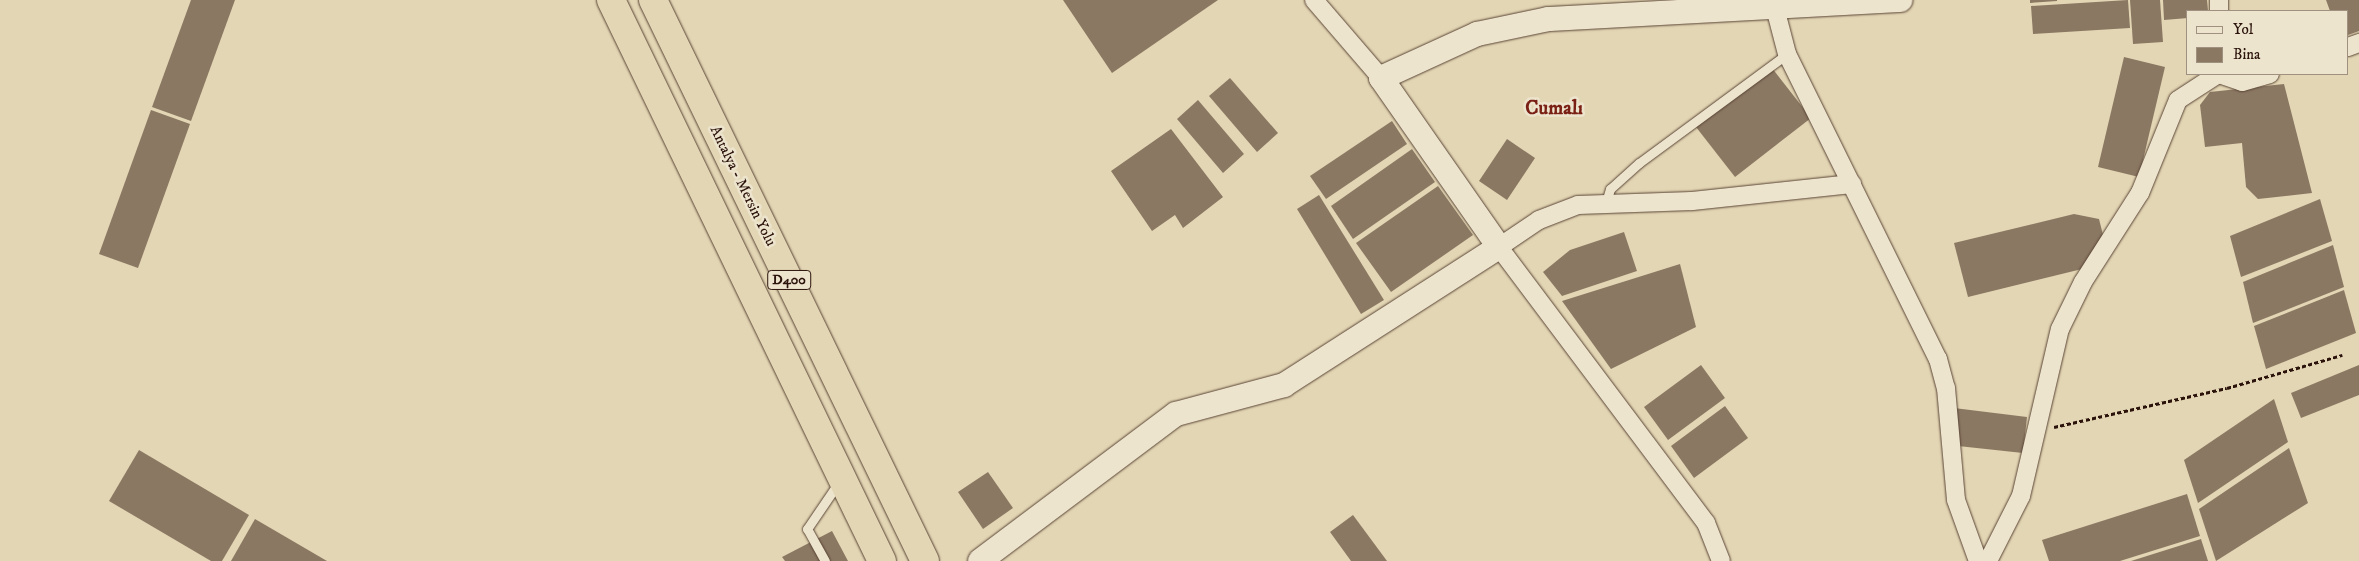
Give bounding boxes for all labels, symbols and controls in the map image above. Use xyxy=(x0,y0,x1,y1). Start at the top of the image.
legend xyxy=(2186,10,2349,75)
text: Yol xyxy=(2233,20,2253,39)
text: Bina xyxy=(2233,45,2261,64)
district label: Cumalı xyxy=(1525,96,1583,120)
street label: Antalya - Mersin Yolu xyxy=(706,123,780,249)
road number: D400 xyxy=(766,268,812,292)

